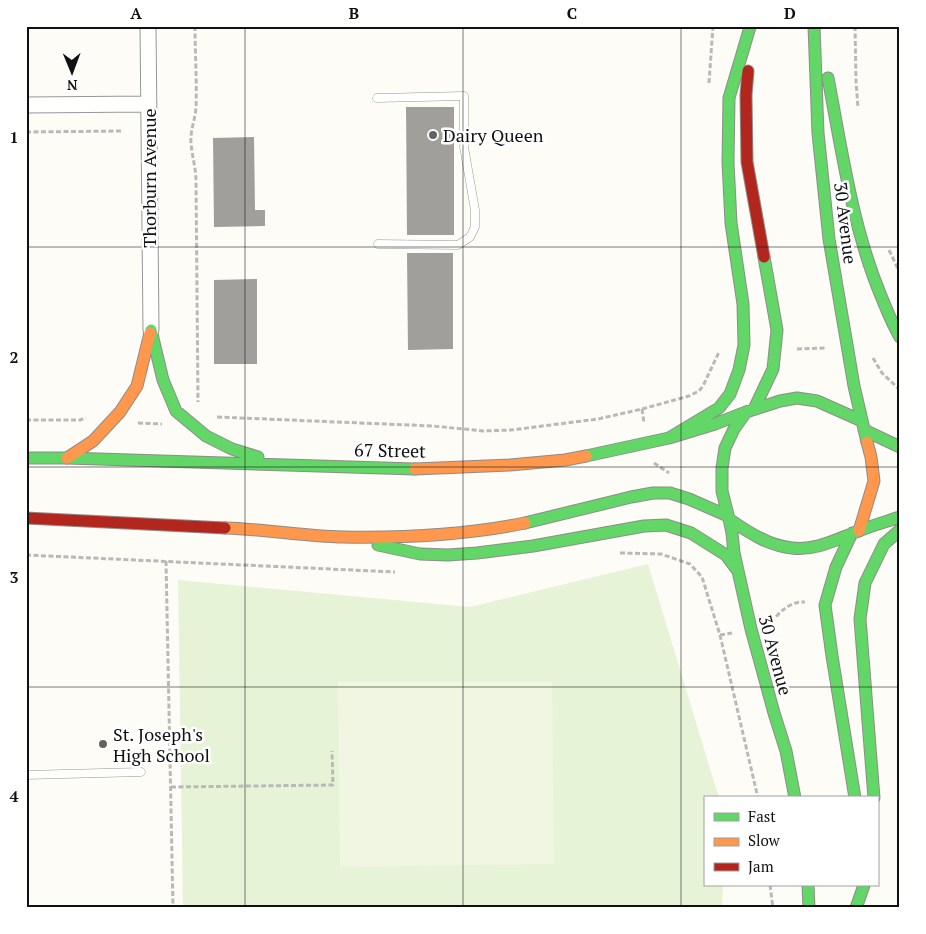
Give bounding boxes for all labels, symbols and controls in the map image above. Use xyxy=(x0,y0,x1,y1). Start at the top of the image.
text: A xyxy=(130,2,142,24)
text: B xyxy=(349,2,359,24)
text: C xyxy=(567,2,577,24)
text: D xyxy=(784,2,796,24)
north arrow xyxy=(48,48,98,98)
text: N xyxy=(66,76,78,95)
street label: Thorburn Avenue xyxy=(137,108,161,248)
place label: Dairy Queen xyxy=(443,123,544,147)
text: 1 xyxy=(9,126,19,148)
marker: Dairy Queen xyxy=(427,129,439,141)
street label: 30 Avenue xyxy=(829,181,863,265)
text: 2 xyxy=(9,346,19,368)
street label: 67 Street xyxy=(354,437,426,463)
text: 3 xyxy=(9,566,19,588)
street label: 30 Avenue xyxy=(754,612,798,698)
place label: St. Joseph's High School xyxy=(113,722,210,767)
marker: St. Joseph's High School xyxy=(97,738,109,750)
text: 4 xyxy=(9,785,19,807)
legend xyxy=(704,796,878,886)
text: Fast xyxy=(748,806,776,826)
text: Slow xyxy=(748,830,781,850)
text: Jam xyxy=(748,856,774,876)

